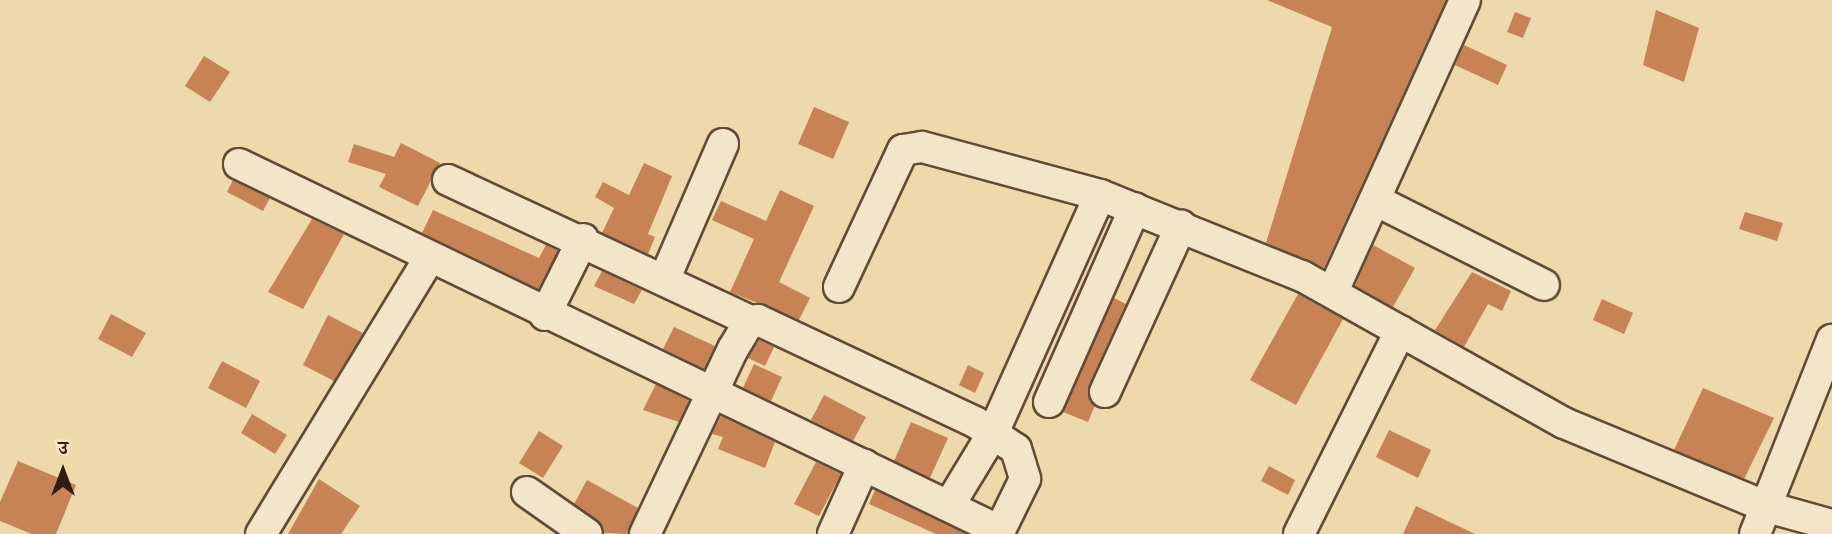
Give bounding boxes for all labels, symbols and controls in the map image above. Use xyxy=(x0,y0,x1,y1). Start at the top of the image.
north arrow xyxy=(28,436,98,506)
text: उ xyxy=(58,440,68,459)

